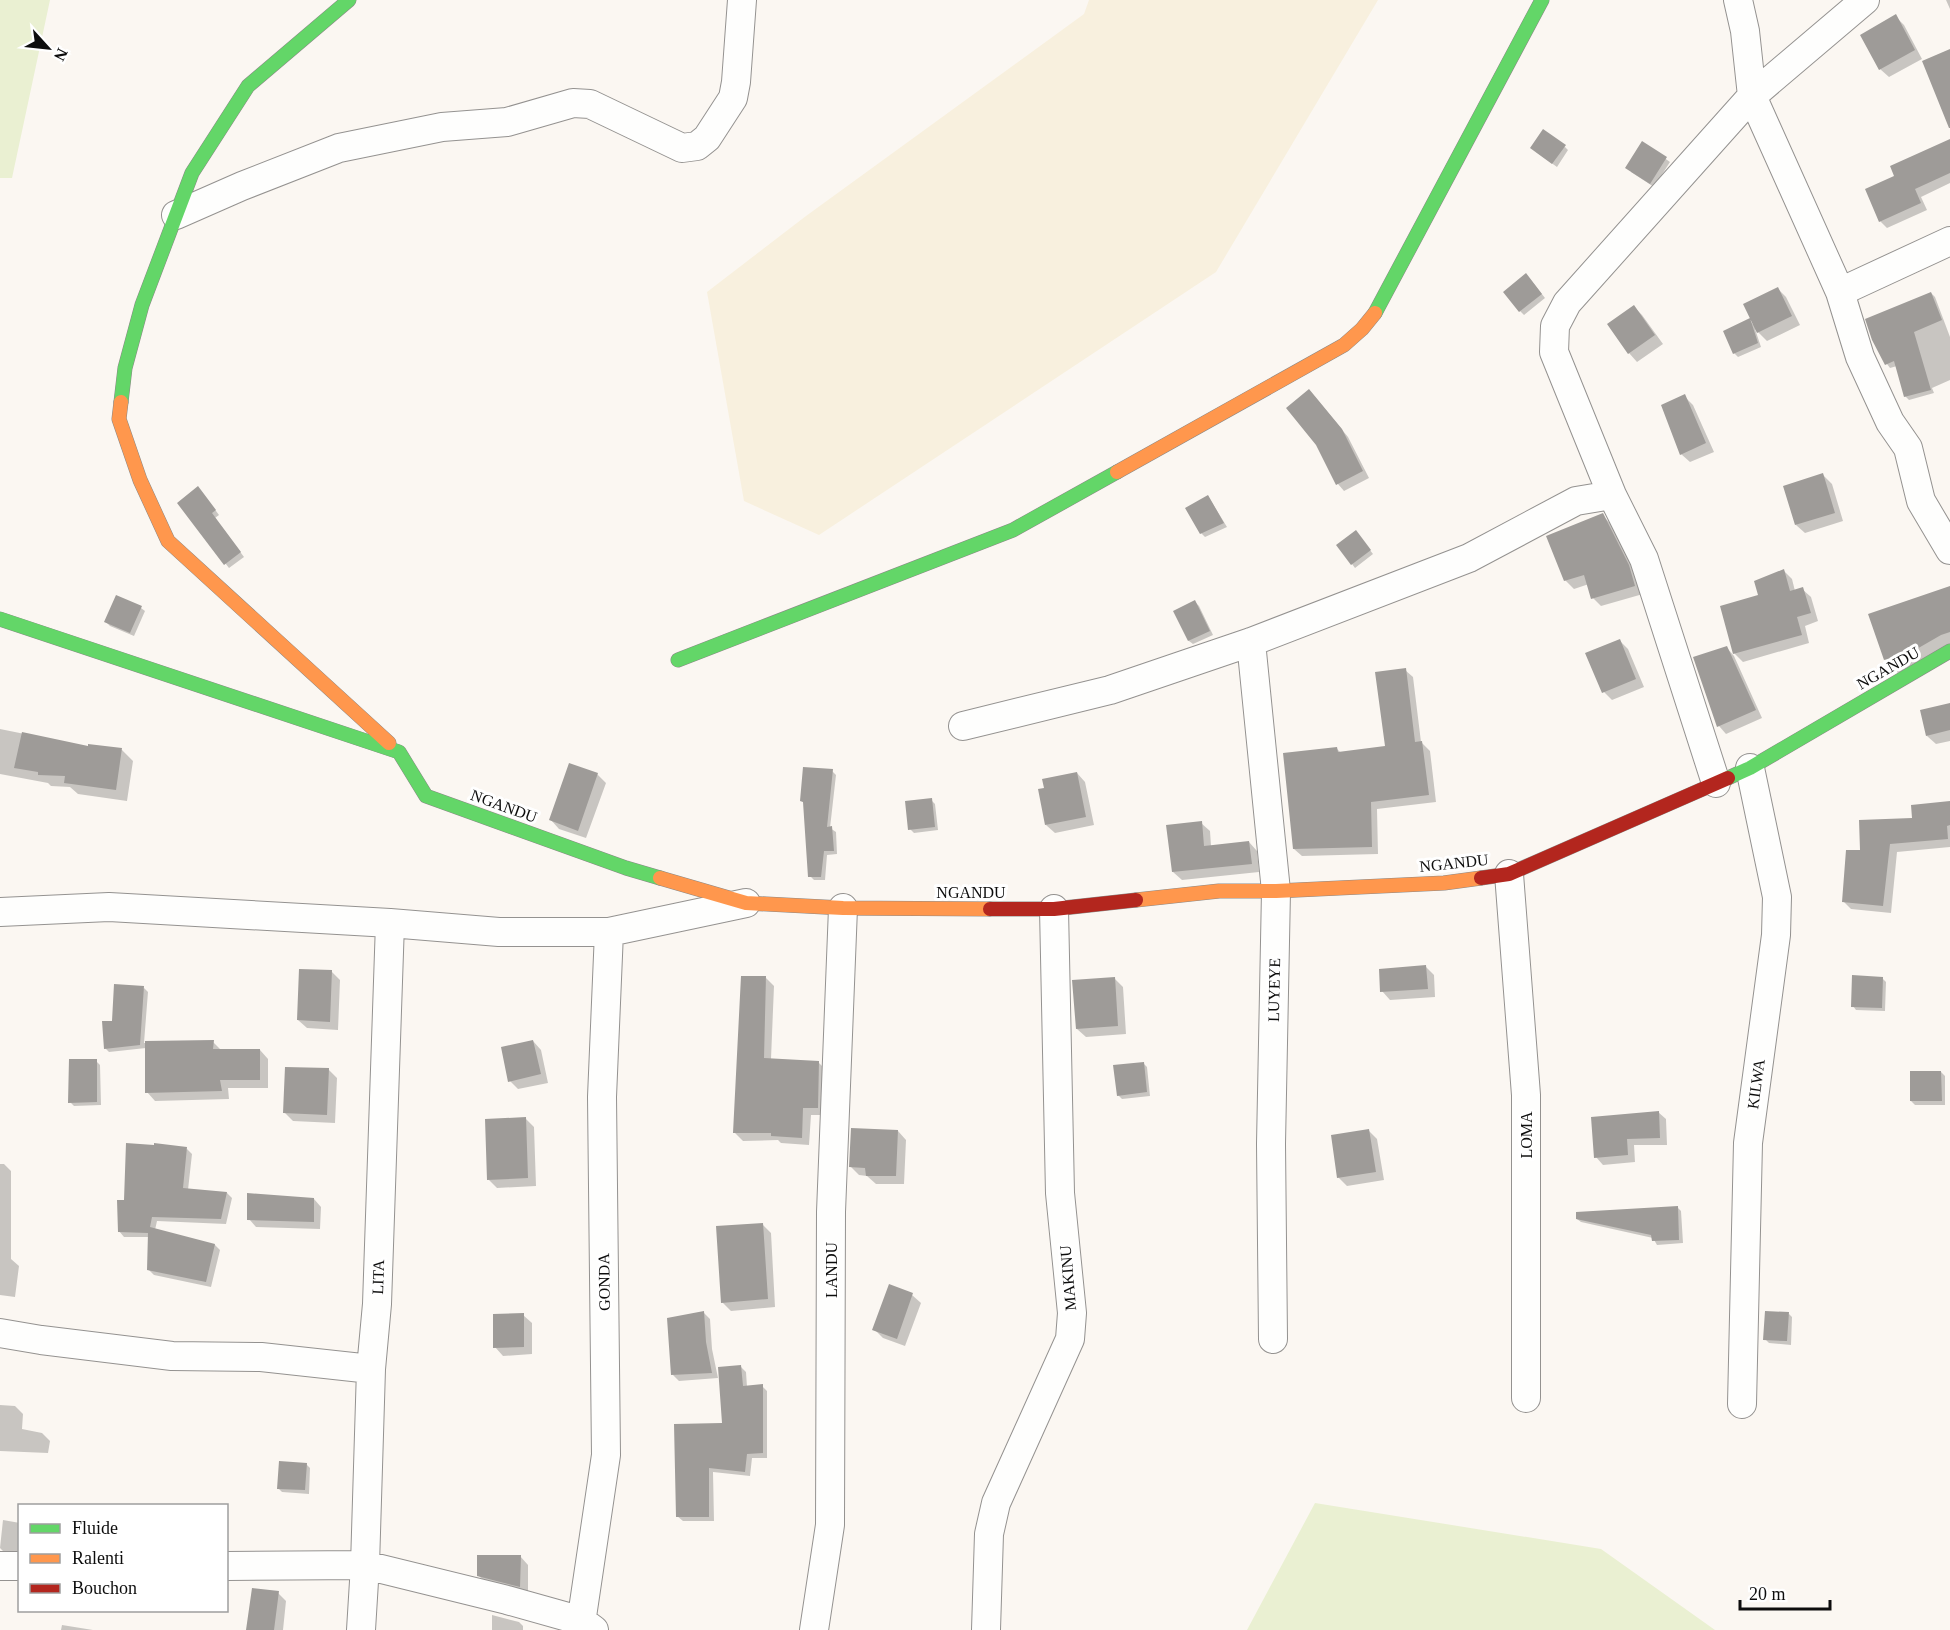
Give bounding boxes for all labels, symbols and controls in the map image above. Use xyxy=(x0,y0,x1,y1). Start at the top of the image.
north arrow xyxy=(18,18,78,78)
text: N xyxy=(51,46,71,64)
street label: NGANDU xyxy=(1854,643,1923,693)
street label: NGANDU xyxy=(469,786,540,826)
street label: NGANDU xyxy=(1419,851,1490,875)
street label: NGANDU xyxy=(936,884,1006,901)
street label: LUYEYE xyxy=(1265,958,1283,1022)
street label: KILWA xyxy=(1744,1057,1768,1110)
street label: LOMA xyxy=(1518,1111,1535,1159)
street label: LANDU xyxy=(823,1242,840,1298)
street label: MAKINU xyxy=(1057,1244,1079,1312)
street label: GONDA xyxy=(595,1253,613,1311)
street label: LITA xyxy=(369,1259,387,1295)
legend xyxy=(18,1504,228,1612)
text: Fluide xyxy=(72,1518,118,1538)
text: Ralenti xyxy=(72,1548,124,1568)
scale bar xyxy=(1740,1573,1830,1611)
text: Bouchon xyxy=(72,1578,137,1598)
text: 20 m xyxy=(1749,1584,1786,1604)

